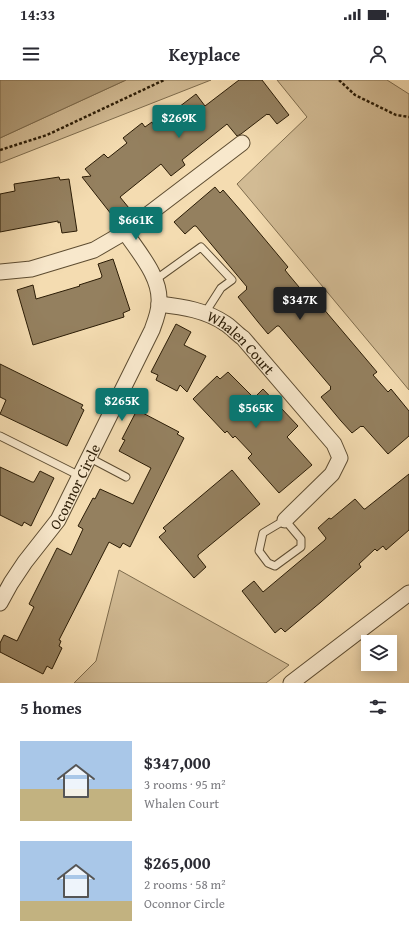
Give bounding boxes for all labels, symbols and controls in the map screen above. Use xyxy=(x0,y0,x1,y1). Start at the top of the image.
text: 14:33 xyxy=(20,4,55,25)
text: Keyplace xyxy=(169,41,240,68)
icon: menu xyxy=(20,43,42,65)
icon: person xyxy=(367,43,389,65)
pin: $269K xyxy=(151,105,207,139)
text: $269K xyxy=(161,108,197,127)
pin: $661K xyxy=(108,207,164,241)
text: $661K xyxy=(118,210,154,229)
pin: $347K xyxy=(272,287,328,321)
text: $347K xyxy=(282,290,318,309)
street label: Whalen Court xyxy=(204,305,281,379)
pin: $265K xyxy=(94,388,150,422)
text: $265K xyxy=(104,391,140,410)
pin: $565K xyxy=(228,395,284,429)
text: $565K xyxy=(238,398,274,417)
street label: Oconnor Circle xyxy=(44,440,105,534)
map controls xyxy=(361,635,397,671)
button: layers xyxy=(361,635,397,671)
text: 5 homes xyxy=(20,695,82,720)
icon: filters xyxy=(367,696,389,718)
text: $347,000 xyxy=(144,750,210,775)
icon: home xyxy=(52,757,100,805)
text: 3 rooms · 95 m² xyxy=(144,775,226,794)
text: Whalen Court xyxy=(144,794,219,813)
text: $265,000 xyxy=(144,850,210,875)
icon: home xyxy=(52,857,100,905)
text: 2 rooms · 58 m² xyxy=(144,875,226,894)
text: Oconnor Circle xyxy=(144,894,225,913)

